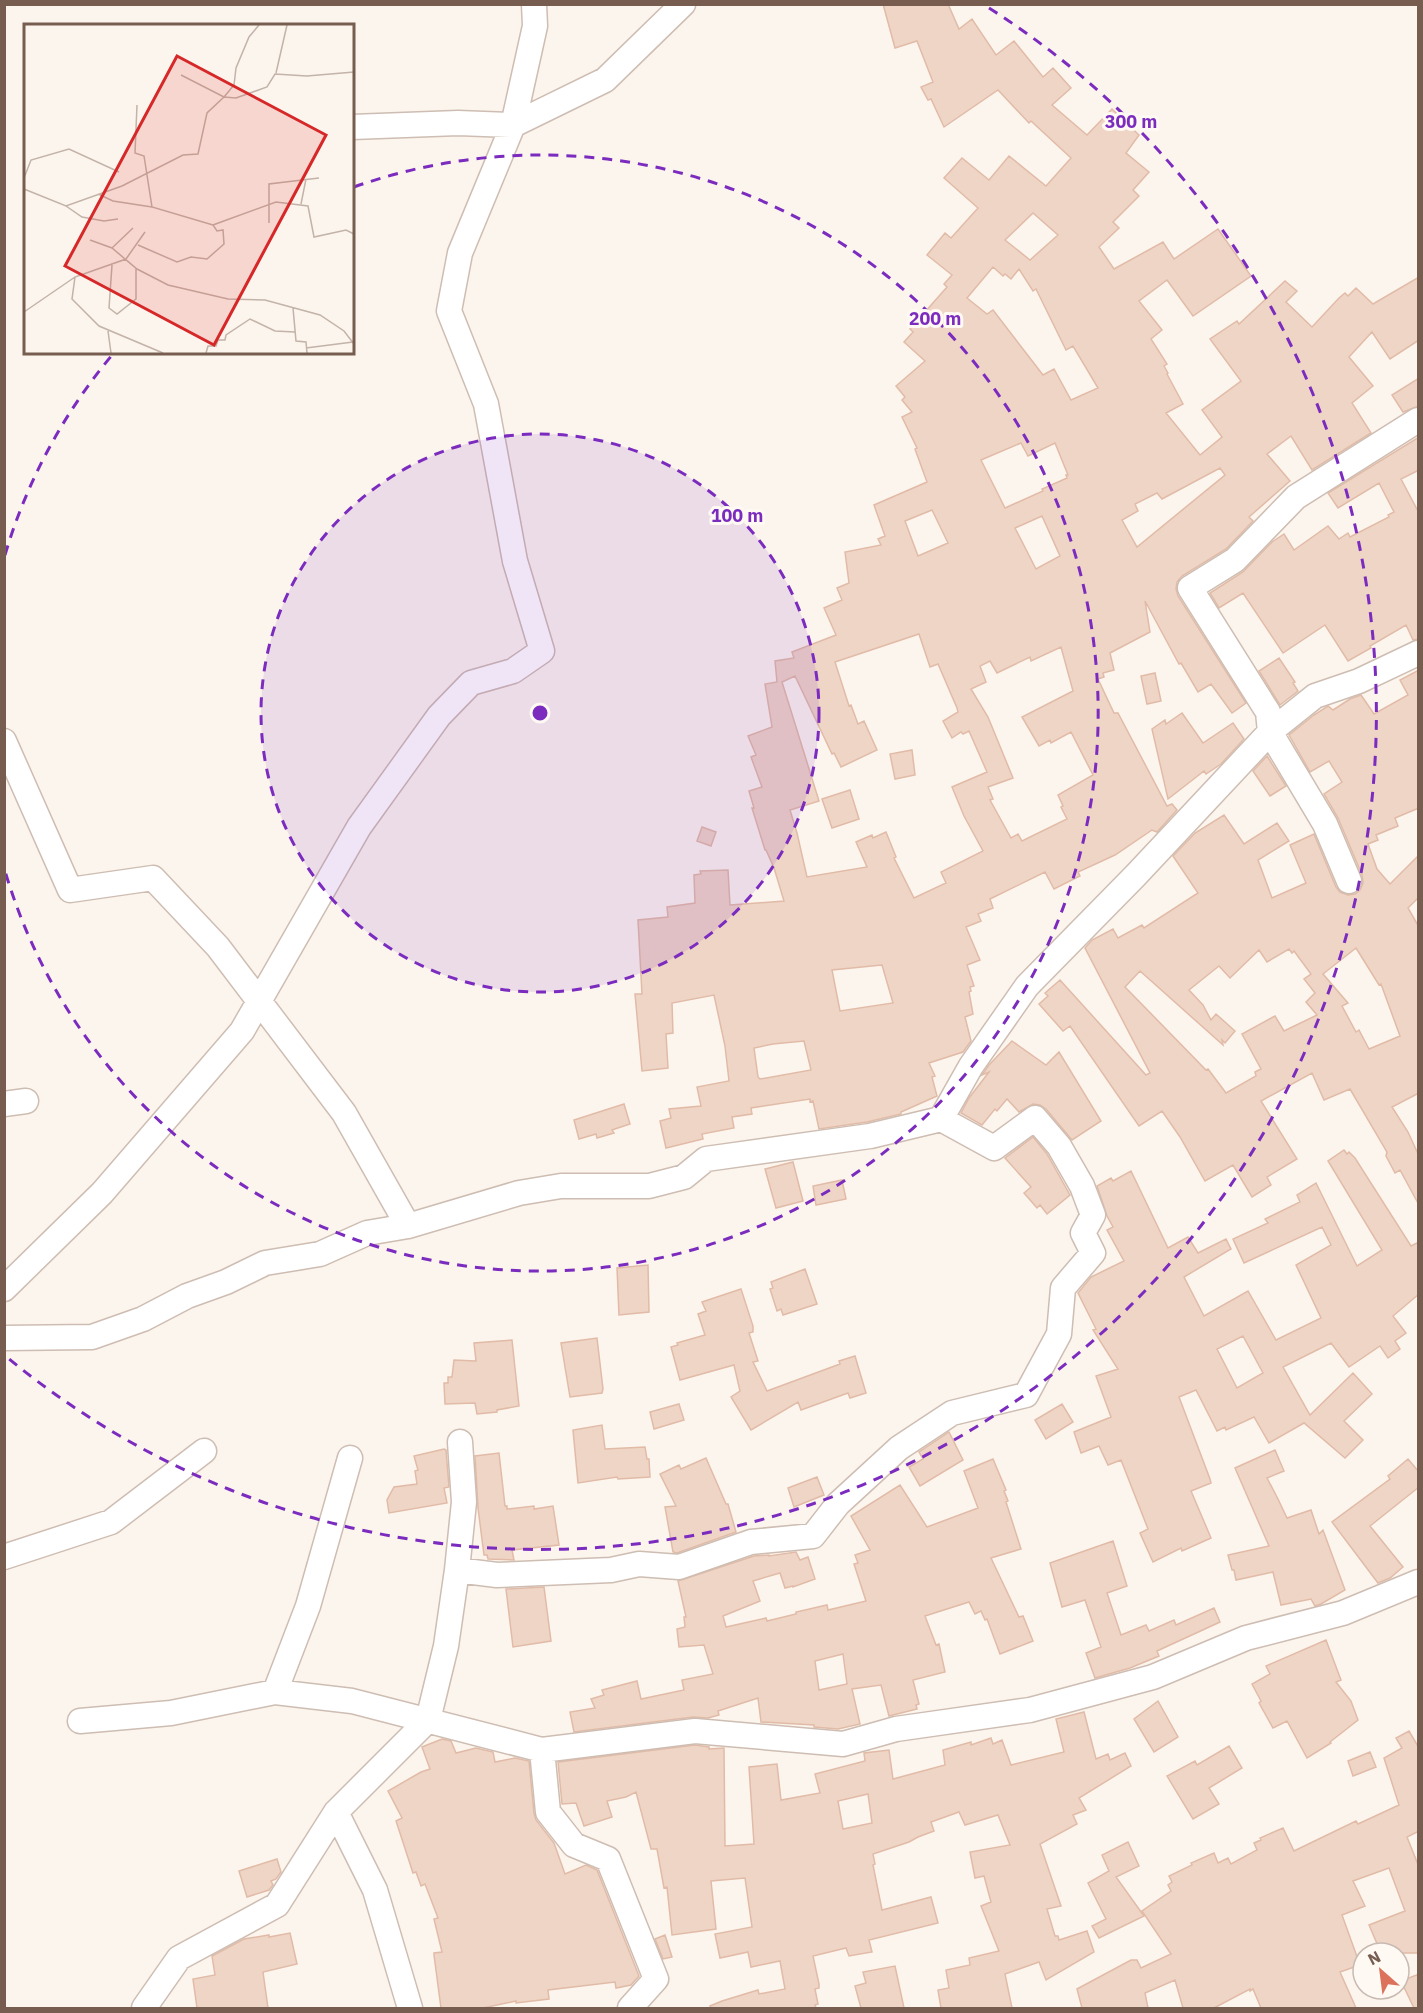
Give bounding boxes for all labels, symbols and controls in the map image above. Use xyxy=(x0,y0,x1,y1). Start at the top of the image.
inset map xyxy=(24,24,354,354)
text: 300 m xyxy=(1105,110,1157,133)
text: 200 m xyxy=(909,307,961,330)
text: 100 m xyxy=(711,504,763,527)
centre of rings xyxy=(530,703,550,723)
north arrow xyxy=(1351,1941,1411,2001)
text: N xyxy=(1364,1946,1384,1969)

